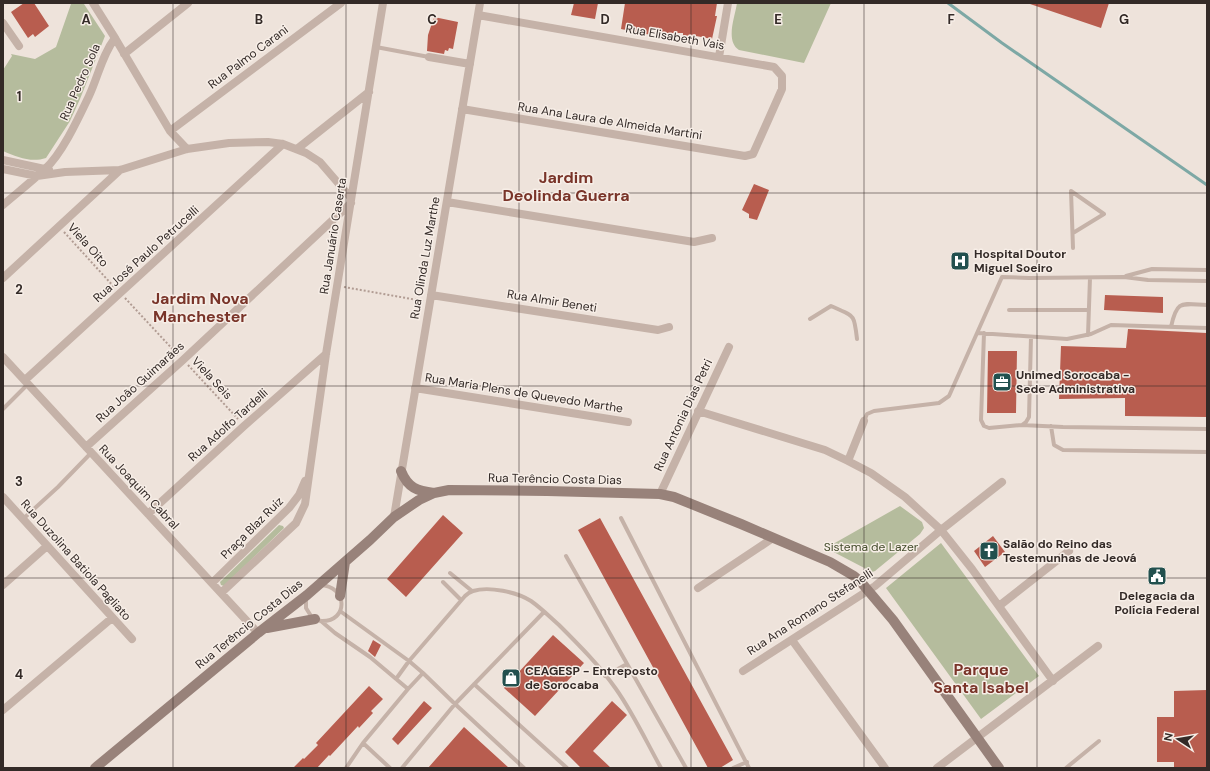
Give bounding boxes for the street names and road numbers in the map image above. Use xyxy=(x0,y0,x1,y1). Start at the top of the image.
street label: Rua Elisabeth Vais xyxy=(624,20,726,54)
street label: Rua Palmo Carani xyxy=(205,22,291,92)
street label: Rua Pedro Sola xyxy=(56,41,104,123)
street label: Rua Ana Laura de Almeida Martini xyxy=(517,99,703,143)
street label: Rua Januário Caserta xyxy=(316,177,350,295)
street label: Rua Olinda Luz Marthe xyxy=(406,195,444,320)
street label: Rua José Paulo Petrucelli xyxy=(90,202,202,306)
street label: Viela Oito xyxy=(64,220,112,270)
street label: Rua Almir Beneti xyxy=(506,286,598,316)
street label: Rua João Guimarães xyxy=(92,338,188,426)
street label: Viela Seis xyxy=(188,353,236,403)
street label: Rua Antonia Dias Petri xyxy=(650,356,716,474)
street label: Rua Maria Plens de Quevedo Marthe xyxy=(424,369,624,417)
street label: Rua Adolfo Tardelli xyxy=(185,385,271,465)
street label: Rua Joaquim Cabral xyxy=(95,441,183,533)
street label: Rua Terêncio Costa Dias xyxy=(488,470,622,488)
street label: Praça Blaz Ruiz xyxy=(217,493,287,563)
street label: Rua Duzolina Batiola Pagliato xyxy=(17,496,135,624)
street label: Rua Ana Romano Stefanelli xyxy=(744,565,876,659)
street label: Rua Terêncio Costa Dias xyxy=(192,576,306,672)

